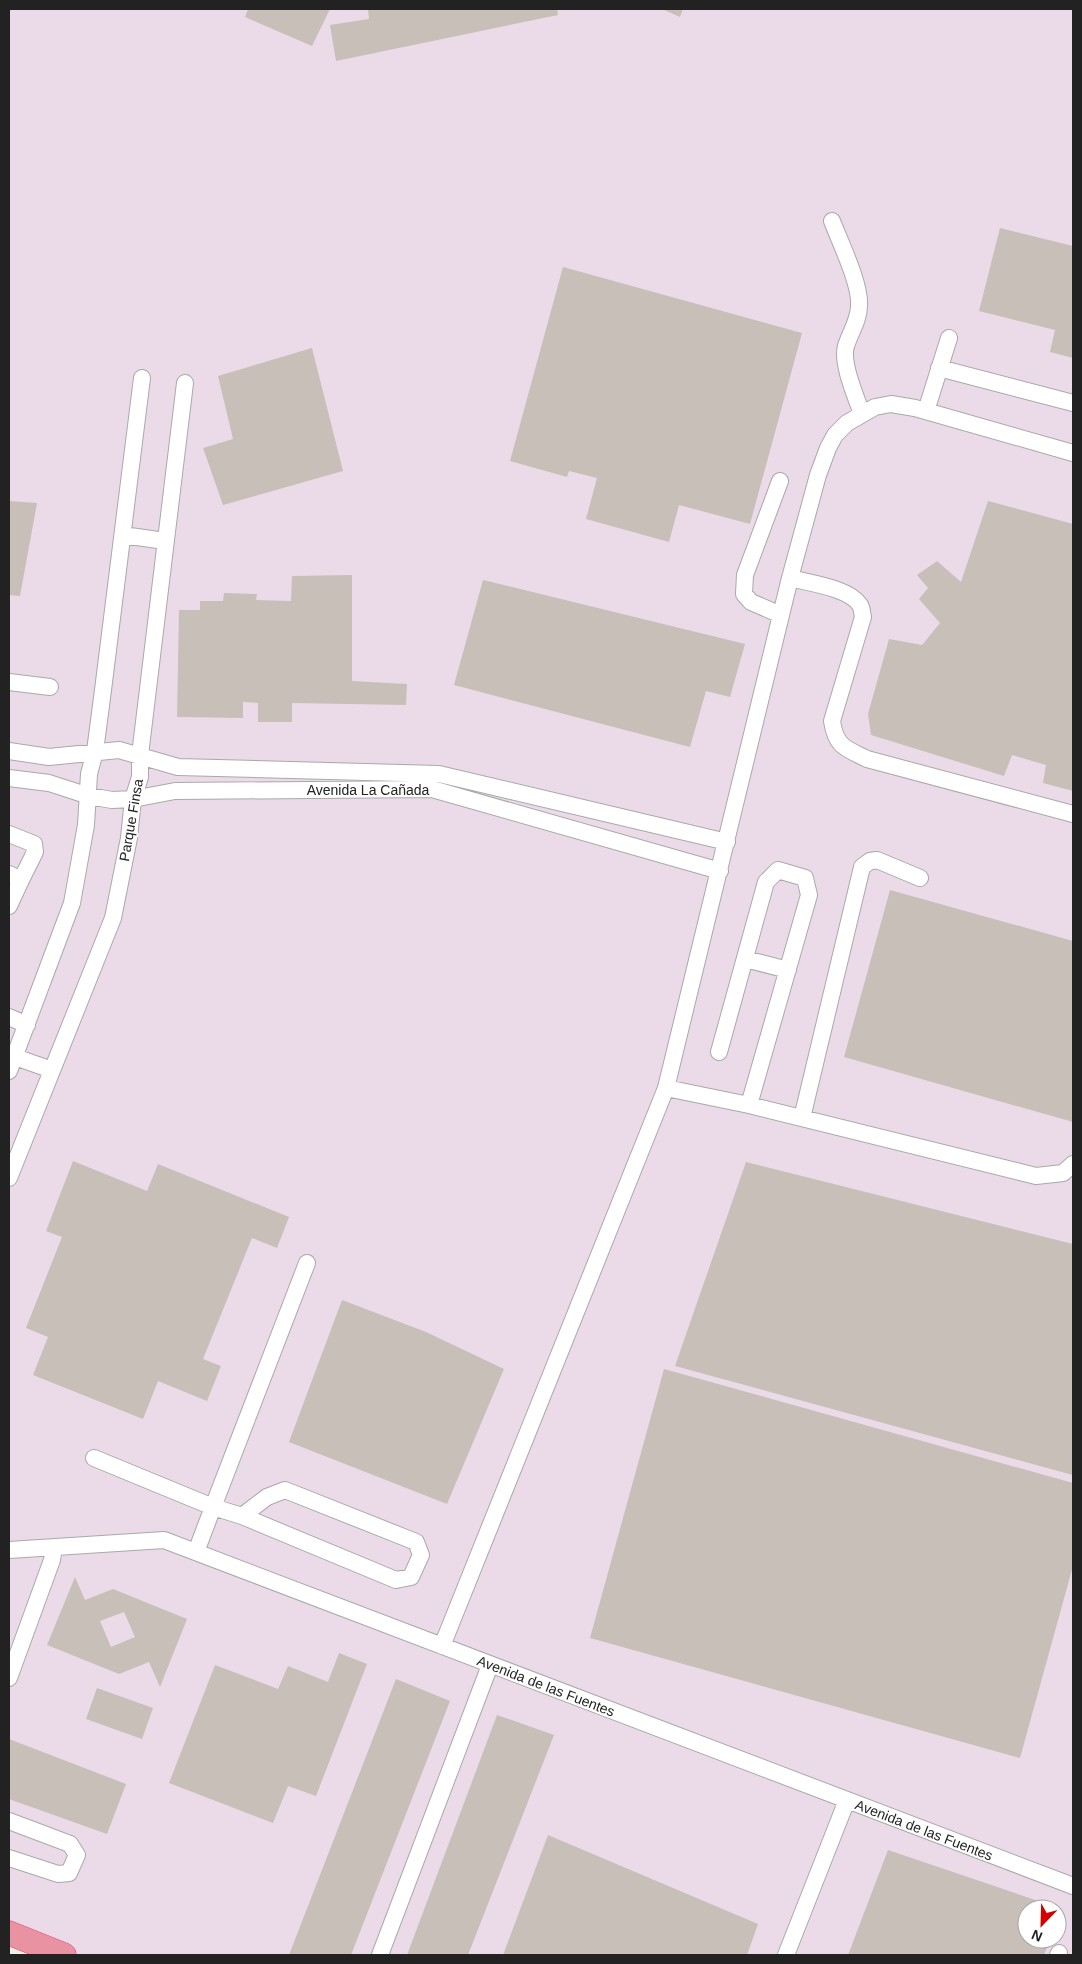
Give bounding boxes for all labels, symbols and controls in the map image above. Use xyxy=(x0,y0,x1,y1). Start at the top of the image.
street label: Parque Finsa xyxy=(116,777,146,862)
street label: Avenida La Cañada xyxy=(307,782,430,798)
street label: Avenida de las Fuentes xyxy=(475,1652,617,1720)
street label: Avenida de las Fuentes xyxy=(853,1796,995,1864)
north arrow xyxy=(1017,1899,1067,1949)
text: N xyxy=(1029,1927,1045,1945)

